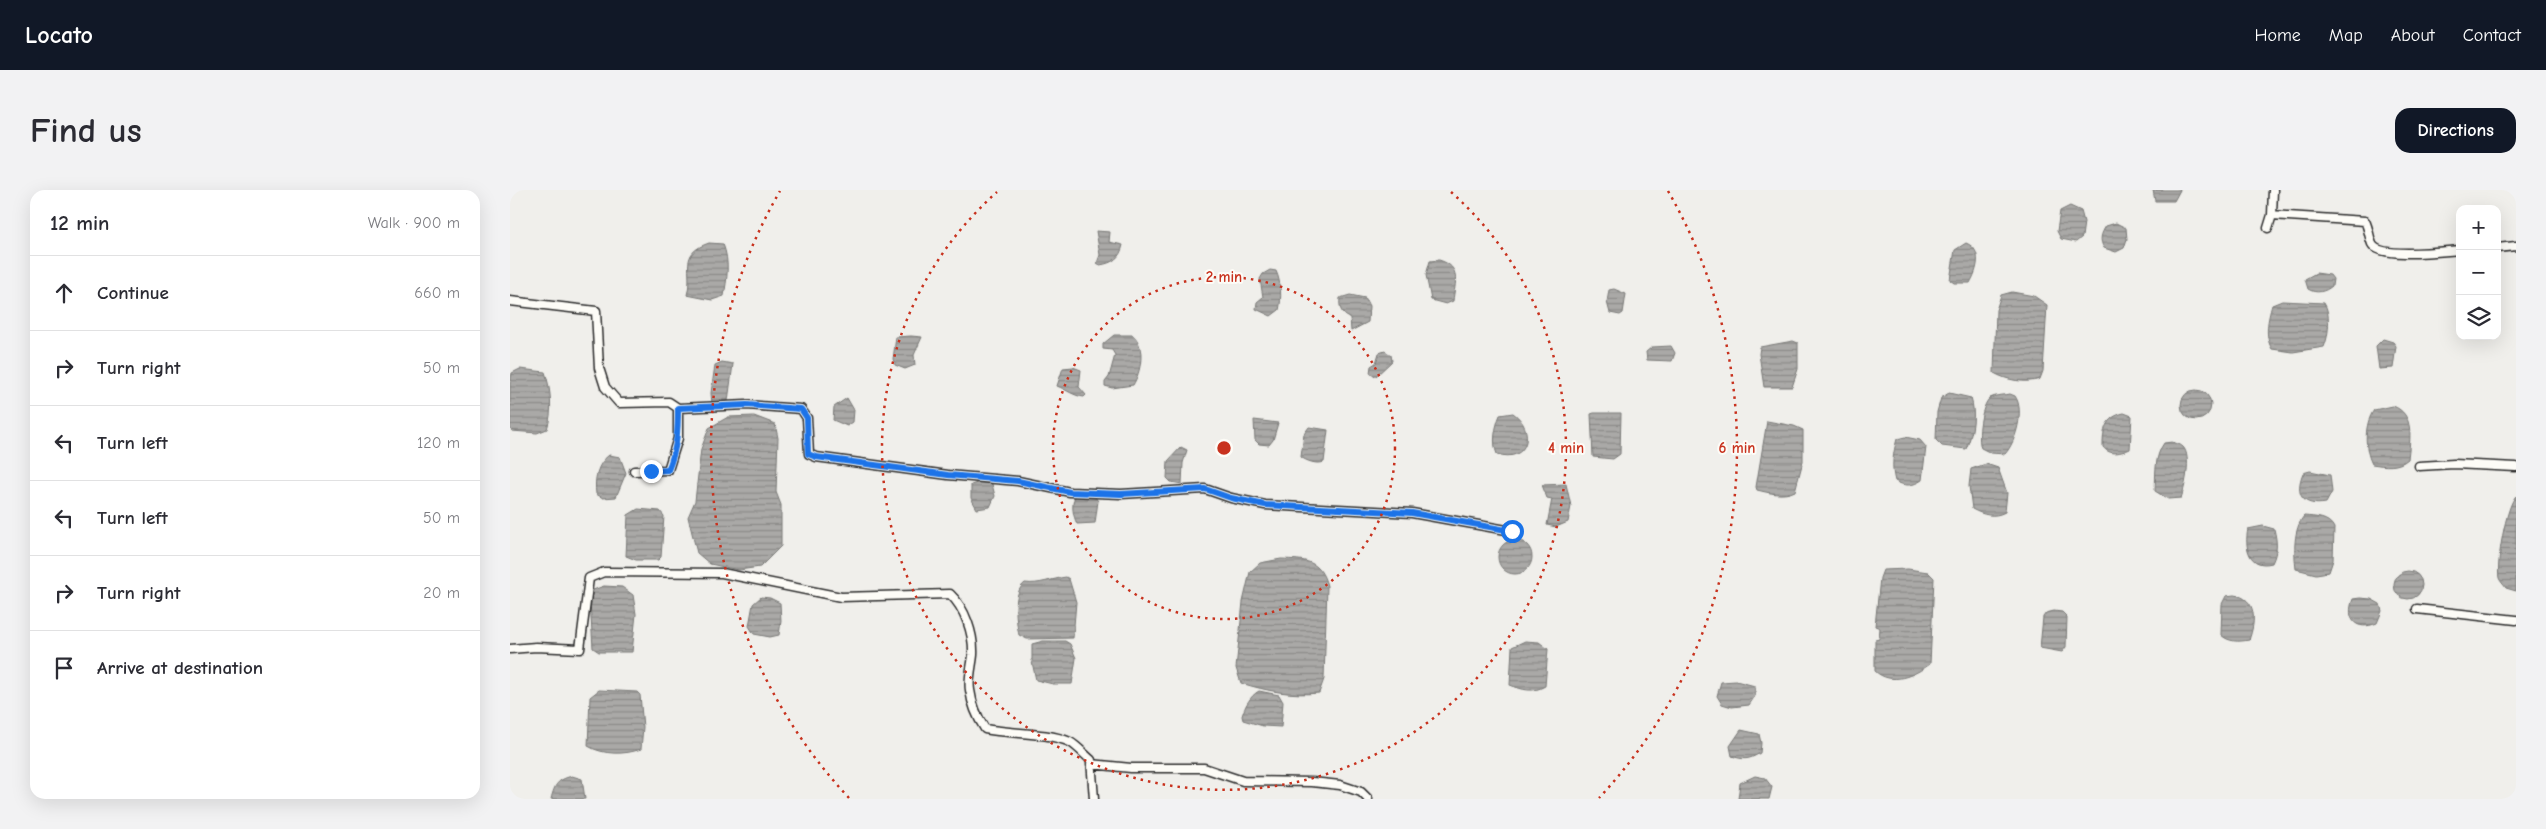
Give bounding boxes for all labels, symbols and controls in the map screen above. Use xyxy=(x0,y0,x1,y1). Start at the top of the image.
text: Locato xyxy=(25,21,93,49)
text: Home xyxy=(2254,25,2301,46)
text: Map xyxy=(2329,25,2363,46)
text: About xyxy=(2391,25,2435,46)
text: Contact xyxy=(2463,25,2521,46)
button: Directions xyxy=(2395,108,2516,153)
text: Find us xyxy=(30,110,142,151)
map controls xyxy=(2456,205,2501,340)
button: + xyxy=(2456,205,2501,250)
text: 12 min xyxy=(50,211,109,235)
text: Walk · 900 m xyxy=(368,214,460,232)
button: − xyxy=(2456,250,2501,295)
text: 2 min xyxy=(1206,268,1242,286)
icon: ahead xyxy=(50,279,78,307)
text: Continue xyxy=(97,282,169,304)
text: 660 m xyxy=(414,284,460,302)
button: layers xyxy=(2456,295,2501,340)
icon: right xyxy=(50,354,78,382)
text: Turn right xyxy=(97,357,181,379)
text: 50 m xyxy=(423,359,460,377)
icon: left xyxy=(50,429,78,457)
text: Turn left xyxy=(97,432,168,454)
text: 120 m xyxy=(417,434,460,452)
centre of rings xyxy=(1215,439,1233,457)
text: 4 min xyxy=(1548,439,1584,457)
text: 6 min xyxy=(1719,439,1755,457)
route end xyxy=(640,460,663,483)
icon: left xyxy=(50,504,78,532)
text: Turn left xyxy=(97,507,168,529)
text: 50 m xyxy=(423,509,460,527)
route start xyxy=(1501,520,1524,543)
icon: right xyxy=(50,579,78,607)
text: Turn right xyxy=(97,582,181,604)
text: 20 m xyxy=(423,584,460,602)
icon: arrive xyxy=(50,654,78,682)
text: Arrive at destination xyxy=(97,657,263,679)

